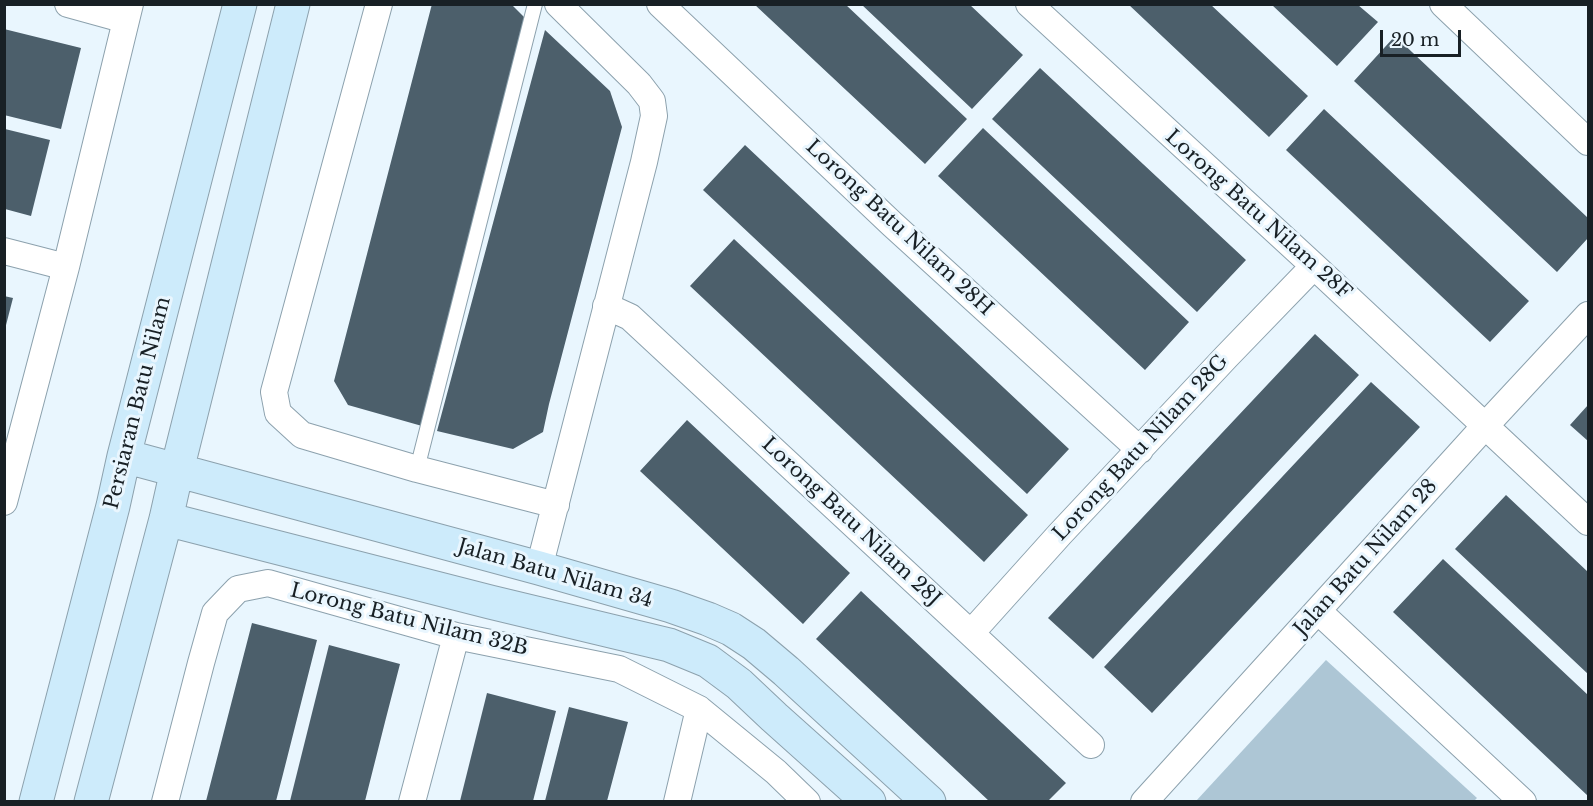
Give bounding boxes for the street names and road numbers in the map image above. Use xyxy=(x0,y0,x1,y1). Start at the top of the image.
street label: Lorong Batu Nilam 28F xyxy=(1160,125,1356,305)
street label: Lorong Batu Nilam 28H xyxy=(801,135,997,321)
street label: Persiaran Batu Nilam xyxy=(100,294,176,512)
street label: Lorong Batu Nilam 28G xyxy=(1048,350,1234,546)
street label: Lorong Batu Nilam 28J xyxy=(756,433,946,611)
street label: Jalan Batu Nilam 28 xyxy=(1289,475,1443,641)
street label: Jalan Batu Nilam 34 xyxy=(455,535,655,613)
street label: Lorong Batu Nilam 32B xyxy=(288,579,530,661)

